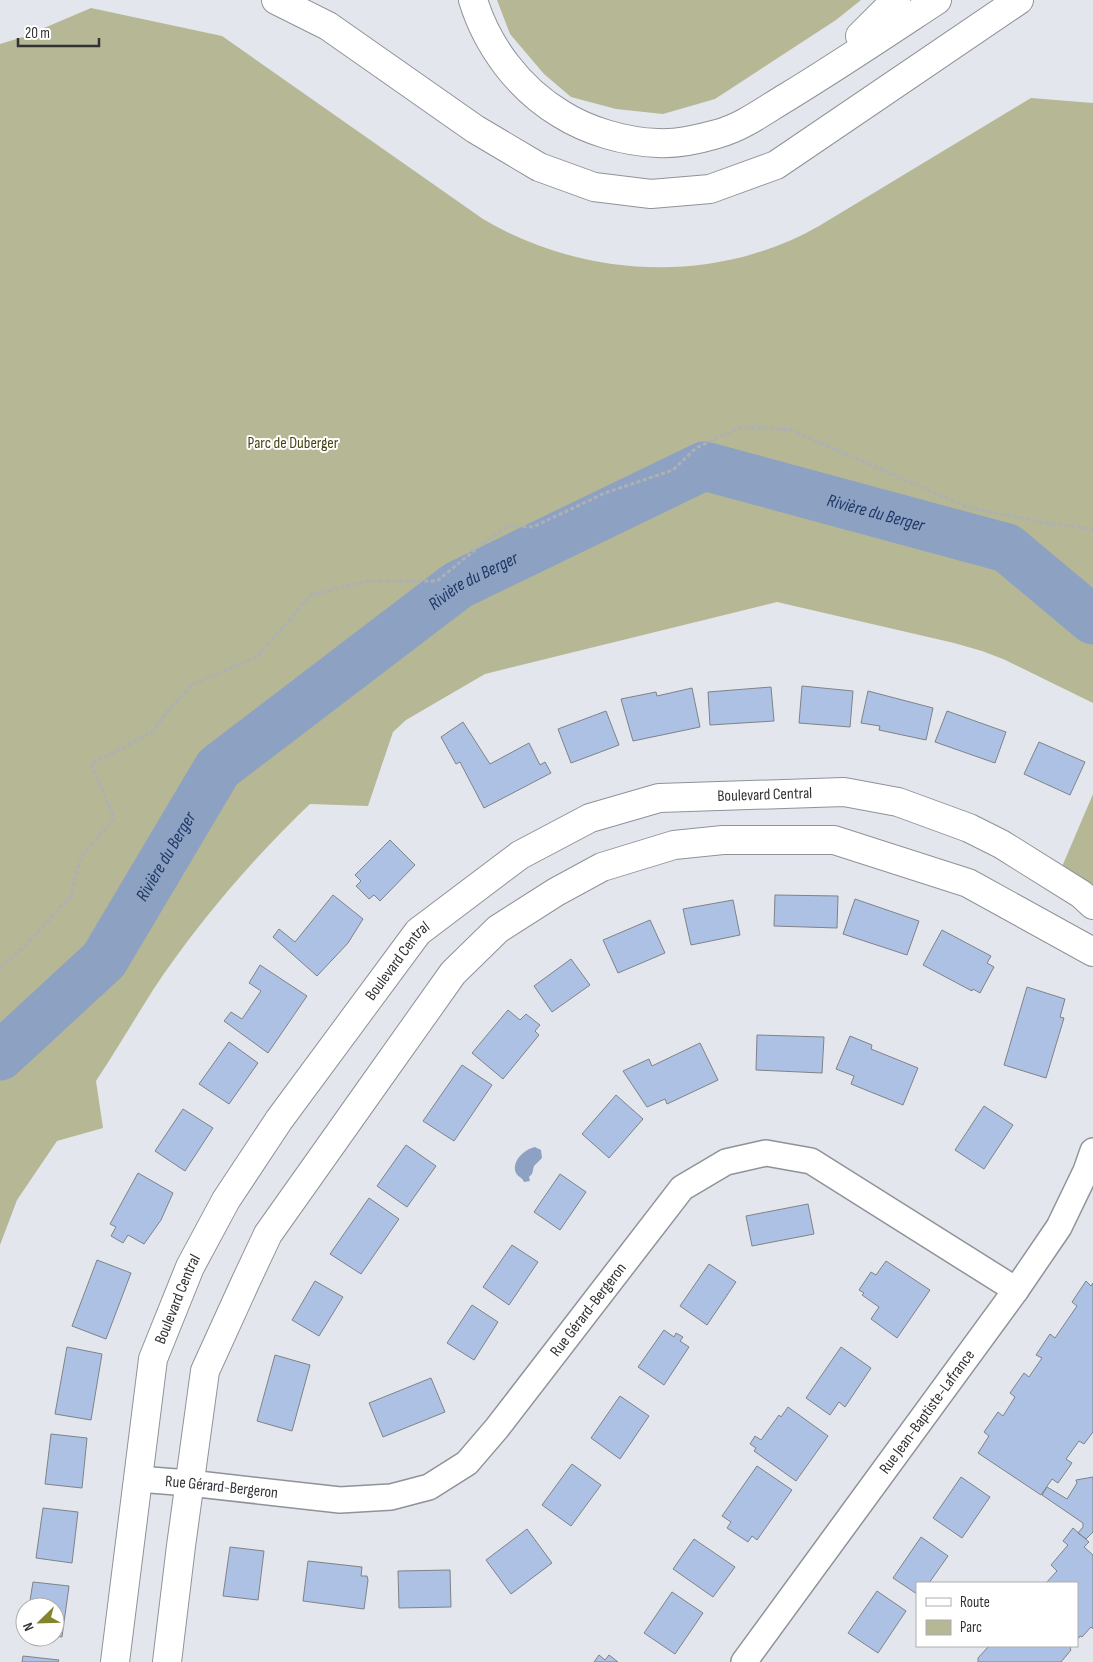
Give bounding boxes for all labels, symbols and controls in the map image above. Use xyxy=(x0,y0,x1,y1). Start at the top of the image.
scale bar xyxy=(18,15,99,47)
text: 20 m xyxy=(25,24,50,43)
park label: Parc de Duberger xyxy=(248,434,339,453)
water label: Rivière du Berger xyxy=(825,489,928,536)
water label: Rivière du Berger xyxy=(424,547,522,614)
street label: Boulevard Central xyxy=(717,784,813,806)
water label: Rivière du Berger xyxy=(131,807,201,905)
street label: Boulevard Central xyxy=(361,917,433,1004)
street label: Boulevard Central xyxy=(151,1251,204,1347)
street label: Rue Gérard-Bergeron xyxy=(546,1259,630,1360)
street label: Rue Jean-Baptiste-Lafrance xyxy=(875,1346,979,1478)
street label: Rue Gérard-Bergeron xyxy=(165,1472,279,1502)
legend xyxy=(916,1582,1078,1647)
text: Route xyxy=(960,1593,990,1612)
north arrow xyxy=(15,1597,65,1647)
text: Parc xyxy=(960,1618,982,1637)
text: N xyxy=(19,1620,38,1634)

